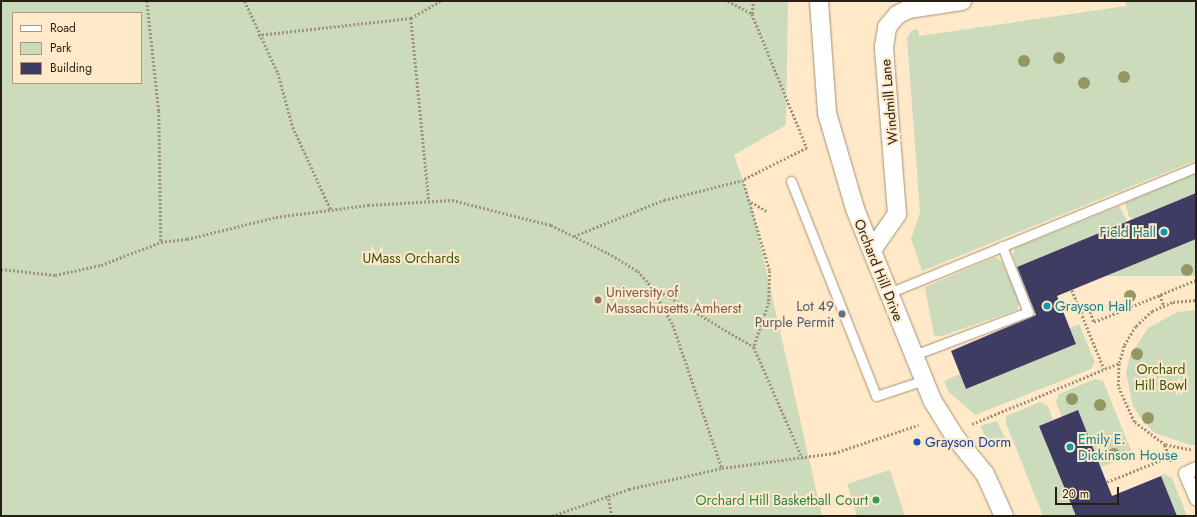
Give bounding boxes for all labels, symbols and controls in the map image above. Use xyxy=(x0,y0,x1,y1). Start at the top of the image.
legend xyxy=(12,12,142,84)
text: Road xyxy=(50,19,76,37)
text: Park xyxy=(50,39,71,57)
text: Building xyxy=(50,59,92,77)
street label: Windmill Lane xyxy=(877,59,901,145)
street label: Orchard Hill Drive xyxy=(851,216,907,324)
place label: Field Hall xyxy=(1100,224,1156,240)
marker: Field Hall xyxy=(1159,227,1169,237)
park label: UMass Orchards xyxy=(362,250,460,266)
place label: University of Massachusetts Amherst xyxy=(606,284,741,316)
marker: University of Massachusetts Amherst xyxy=(593,295,603,305)
place label: Lot 49 Purple Permit xyxy=(755,298,834,330)
place label: Grayson Hall xyxy=(1055,298,1131,314)
marker: Grayson Hall xyxy=(1042,301,1052,311)
marker: Lot 49 Purple Permit xyxy=(837,309,847,319)
park label: Orchard Hill Bowl xyxy=(1135,361,1187,394)
place label: Emily E. Dickinson House xyxy=(1078,431,1178,464)
place label: Grayson Dorm xyxy=(925,434,1011,450)
marker: Grayson Dorm xyxy=(912,437,922,447)
marker: Emily E. Dickinson House xyxy=(1065,442,1075,452)
scale bar xyxy=(1057,479,1121,505)
text: 20 m xyxy=(1062,485,1089,503)
place label: Orchard Hill Basketball Court xyxy=(695,492,868,508)
marker: Orchard Hill Basketball Court xyxy=(871,495,881,505)

